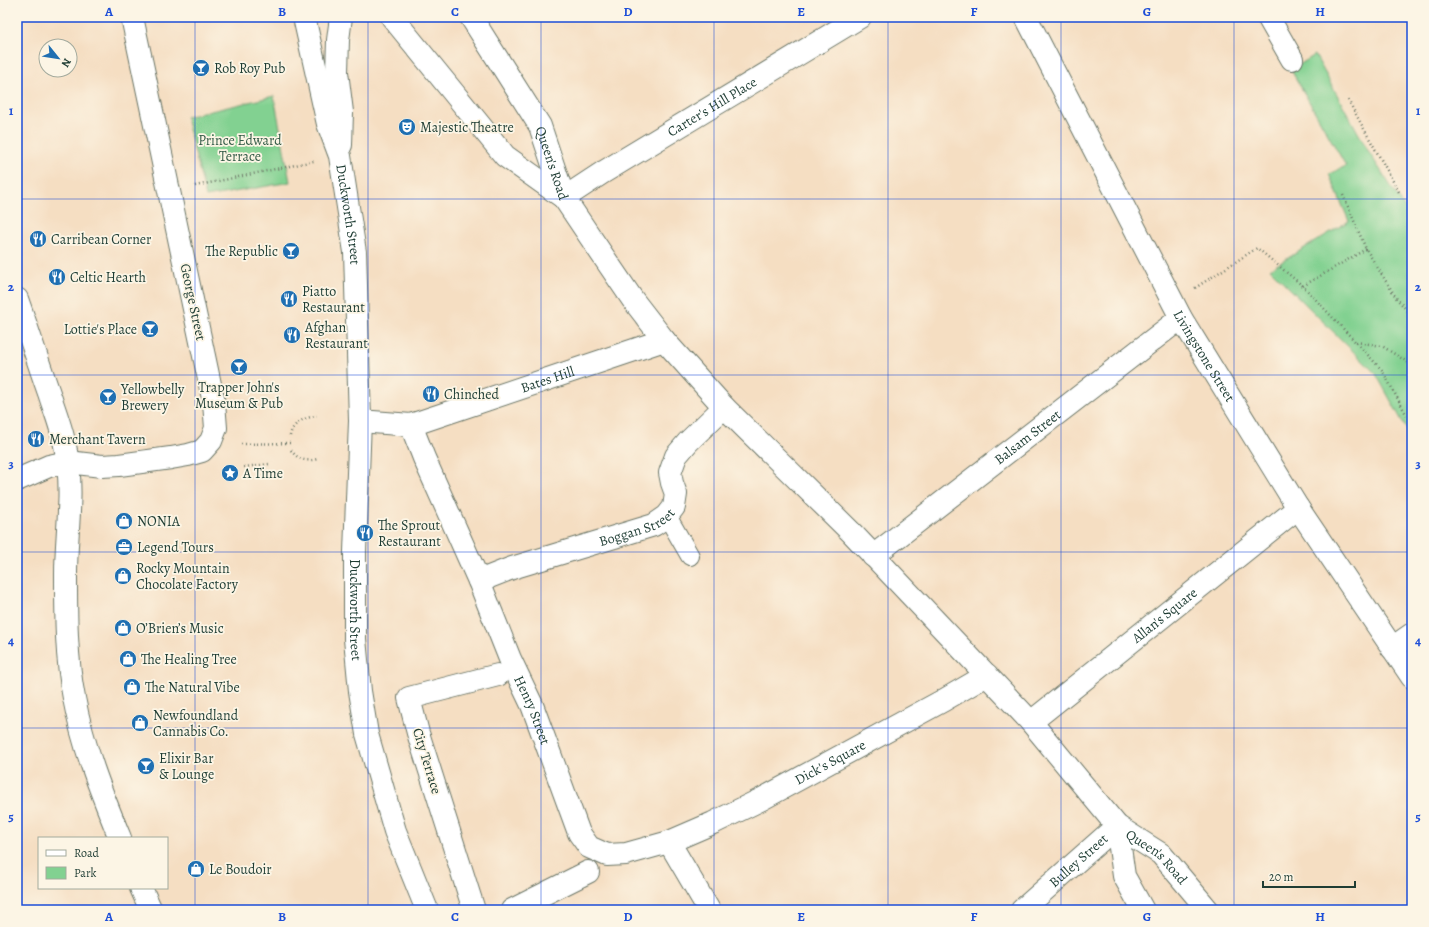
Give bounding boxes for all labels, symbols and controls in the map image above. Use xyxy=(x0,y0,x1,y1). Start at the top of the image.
text: A xyxy=(104,3,114,20)
text: B xyxy=(278,3,286,20)
text: C xyxy=(451,3,459,20)
text: D xyxy=(623,3,633,20)
text: E xyxy=(797,3,805,20)
text: F xyxy=(971,3,978,20)
text: G xyxy=(1143,3,1151,20)
text: H xyxy=(1315,3,1325,20)
north arrow xyxy=(38,38,78,78)
text: N xyxy=(58,56,75,70)
bar icon: Rob Roy Pub xyxy=(191,58,211,78)
place label: Rob Roy Pub xyxy=(214,59,285,78)
street label: Carter's Hill Place xyxy=(664,72,760,141)
text: 1 xyxy=(9,102,14,119)
text: 1 xyxy=(1416,102,1421,119)
theatre icon: Majestic Theatre xyxy=(397,117,417,137)
place label: Majestic Theatre xyxy=(420,118,514,137)
street label: Queen's Road xyxy=(531,124,574,203)
park label: Prince Edward Terrace xyxy=(198,131,282,166)
street label: Duckworth Street xyxy=(332,163,365,266)
restaurant icon: Carribean Corner xyxy=(28,229,48,249)
place label: Carribean Corner xyxy=(51,230,152,249)
bar icon: The Republic xyxy=(281,241,301,261)
place label: The Republic xyxy=(205,242,278,261)
street label: George Street xyxy=(176,262,210,343)
restaurant icon: Celtic Hearth xyxy=(47,267,67,287)
place label: Celtic Hearth xyxy=(70,268,147,287)
text: 2 xyxy=(8,278,15,295)
text: 2 xyxy=(1415,278,1422,295)
place label: Piatto Restaurant xyxy=(302,282,365,317)
restaurant icon: Piatto Restaurant xyxy=(279,289,299,309)
street label: Livingstone Street xyxy=(1169,307,1240,406)
place label: Afghan Restaurant xyxy=(304,318,368,353)
bar icon: Lottie's Place xyxy=(140,319,160,339)
place label: Lottie's Place xyxy=(64,320,137,339)
restaurant icon: Afghan Restaurant xyxy=(282,325,302,345)
bar icon: Trapper John's Museum & Pub xyxy=(229,357,249,377)
street label: Bates Hill xyxy=(518,361,577,397)
place label: Trapper John's Museum & Pub xyxy=(195,378,283,413)
place label: Yellowbelly Brewery xyxy=(120,380,185,415)
restaurant icon: Chinched xyxy=(421,384,441,404)
place label: Chinched xyxy=(444,385,500,404)
bar icon: Yellowbelly Brewery xyxy=(98,387,118,407)
street label: Balsam Street xyxy=(990,405,1065,469)
restaurant icon: Merchant Tavern xyxy=(26,429,46,449)
place label: Merchant Tavern xyxy=(49,430,146,449)
text: 3 xyxy=(8,455,14,472)
text: 3 xyxy=(1415,455,1421,472)
place icon: A Time xyxy=(220,463,240,483)
place label: A Time xyxy=(242,464,283,483)
street label: Boggan Street xyxy=(597,504,679,551)
shop icon: NONIA xyxy=(114,511,134,531)
place label: NONIA xyxy=(137,512,181,531)
place label: The Sprout Restaurant xyxy=(378,516,441,551)
restaurant icon: The Sprout Restaurant xyxy=(355,523,375,543)
office icon: Legend Tours xyxy=(114,537,134,557)
place label: Legend Tours xyxy=(137,538,214,557)
place label: Rocky Mountain Chocolate Factory xyxy=(136,559,239,594)
street label: Duckworth Street xyxy=(345,559,367,662)
shop icon: Rocky Mountain Chocolate Factory xyxy=(113,566,133,586)
street label: Allan's Square xyxy=(1127,583,1201,648)
shop icon: O’Brien’s Music xyxy=(113,618,133,638)
place label: O’Brien’s Music xyxy=(136,619,224,638)
text: 4 xyxy=(8,632,14,649)
text: 4 xyxy=(1415,632,1421,649)
shop icon: The Healing Tree xyxy=(118,649,138,669)
place label: The Healing Tree xyxy=(141,650,237,669)
street label: Henry Street xyxy=(510,672,555,748)
shop icon: The Natural Vibe xyxy=(122,677,142,697)
place label: The Natural Vibe xyxy=(145,678,240,697)
place label: Newfoundland Cannabis Co. xyxy=(153,706,239,741)
shop icon: Newfoundland Cannabis Co. xyxy=(130,713,150,733)
street label: City Terrace xyxy=(408,726,446,796)
street label: Dick's Square xyxy=(791,735,869,789)
place label: Elixir Bar & Lounge xyxy=(159,749,214,784)
bar icon: Elixir Bar & Lounge xyxy=(136,756,156,776)
text: 5 xyxy=(8,808,14,825)
text: 5 xyxy=(1415,808,1421,825)
street label: Queen's Road xyxy=(1122,825,1192,889)
street label: Bulley Street xyxy=(1045,829,1112,891)
legend xyxy=(38,837,168,889)
text: Road xyxy=(74,845,100,861)
shop icon: Le Boudoir xyxy=(186,859,206,879)
place label: Le Boudoir xyxy=(209,860,272,879)
scale bar xyxy=(1263,863,1355,889)
text: Park xyxy=(74,865,97,881)
text: 20 m xyxy=(1269,869,1293,885)
text: A xyxy=(104,908,114,925)
text: B xyxy=(278,908,286,925)
text: C xyxy=(451,908,459,925)
text: D xyxy=(623,908,633,925)
text: E xyxy=(797,908,805,925)
text: F xyxy=(971,908,978,925)
text: G xyxy=(1143,908,1151,925)
text: H xyxy=(1315,908,1325,925)

